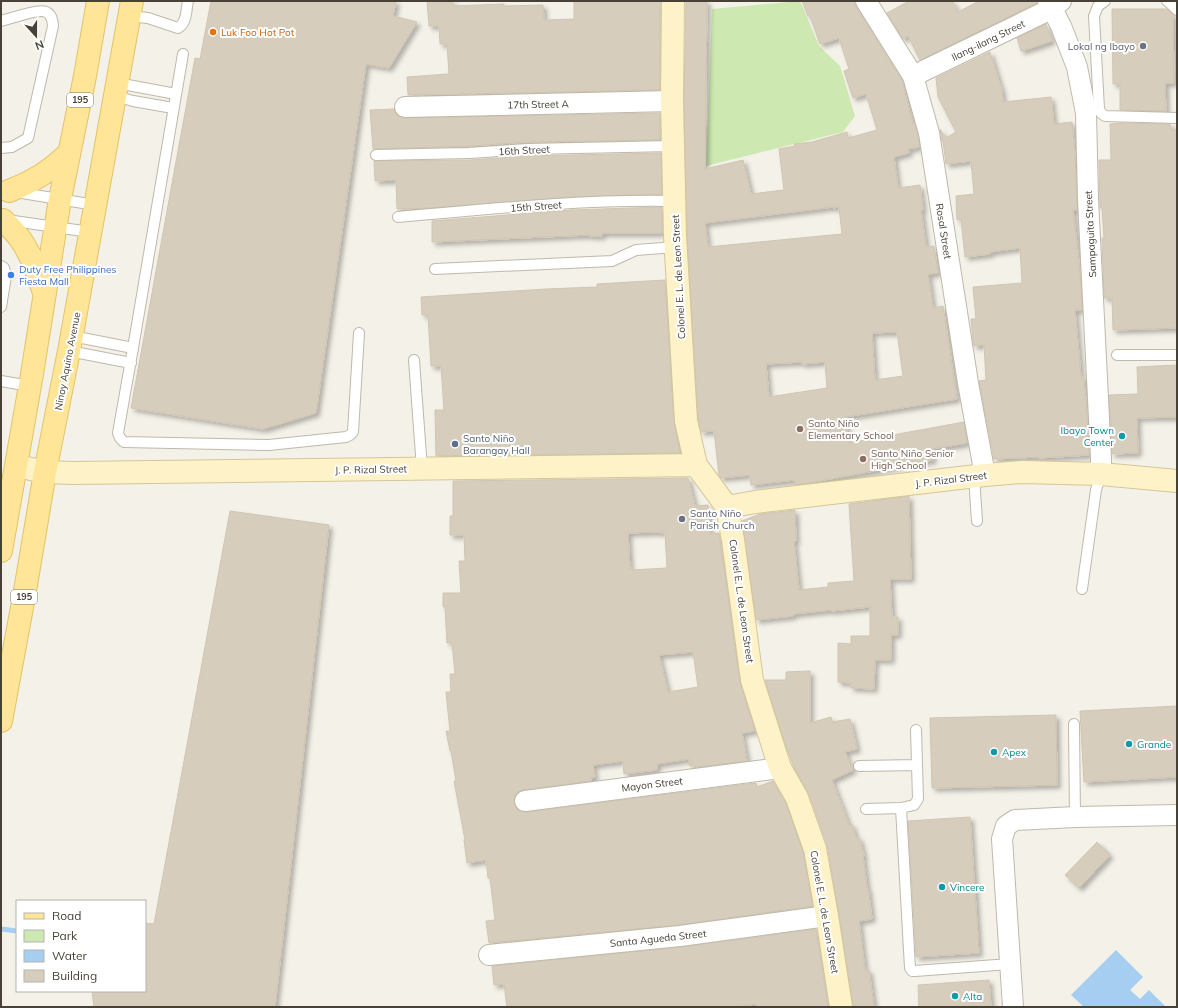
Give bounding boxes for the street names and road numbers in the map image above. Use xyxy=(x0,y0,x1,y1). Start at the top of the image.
street label: Ilang-ilang Street xyxy=(949,17,1027,64)
road number: 195 xyxy=(67,93,93,107)
street label: 17th Street A xyxy=(507,97,570,112)
street label: 16th Street xyxy=(498,143,551,158)
street label: Sampaguita Street xyxy=(1082,190,1099,278)
street label: 15th Street xyxy=(510,198,563,215)
street label: Rosal Street xyxy=(933,202,954,260)
street label: Colonel E. L. de Leon Street xyxy=(669,214,688,340)
street label: Ninoy Aquino Avenue xyxy=(52,311,83,411)
street label: J. P. Rizal Street xyxy=(335,462,408,477)
street label: J. P. Rizal Street xyxy=(915,469,988,490)
street label: Colonel E. L. de Leon Street xyxy=(726,538,757,664)
road number: 195 xyxy=(11,590,37,604)
street label: Mayon Street xyxy=(621,774,684,795)
street label: Colonel E. L. de Leon Street xyxy=(807,850,842,975)
street label: Santa Agueda Street xyxy=(609,927,707,950)

